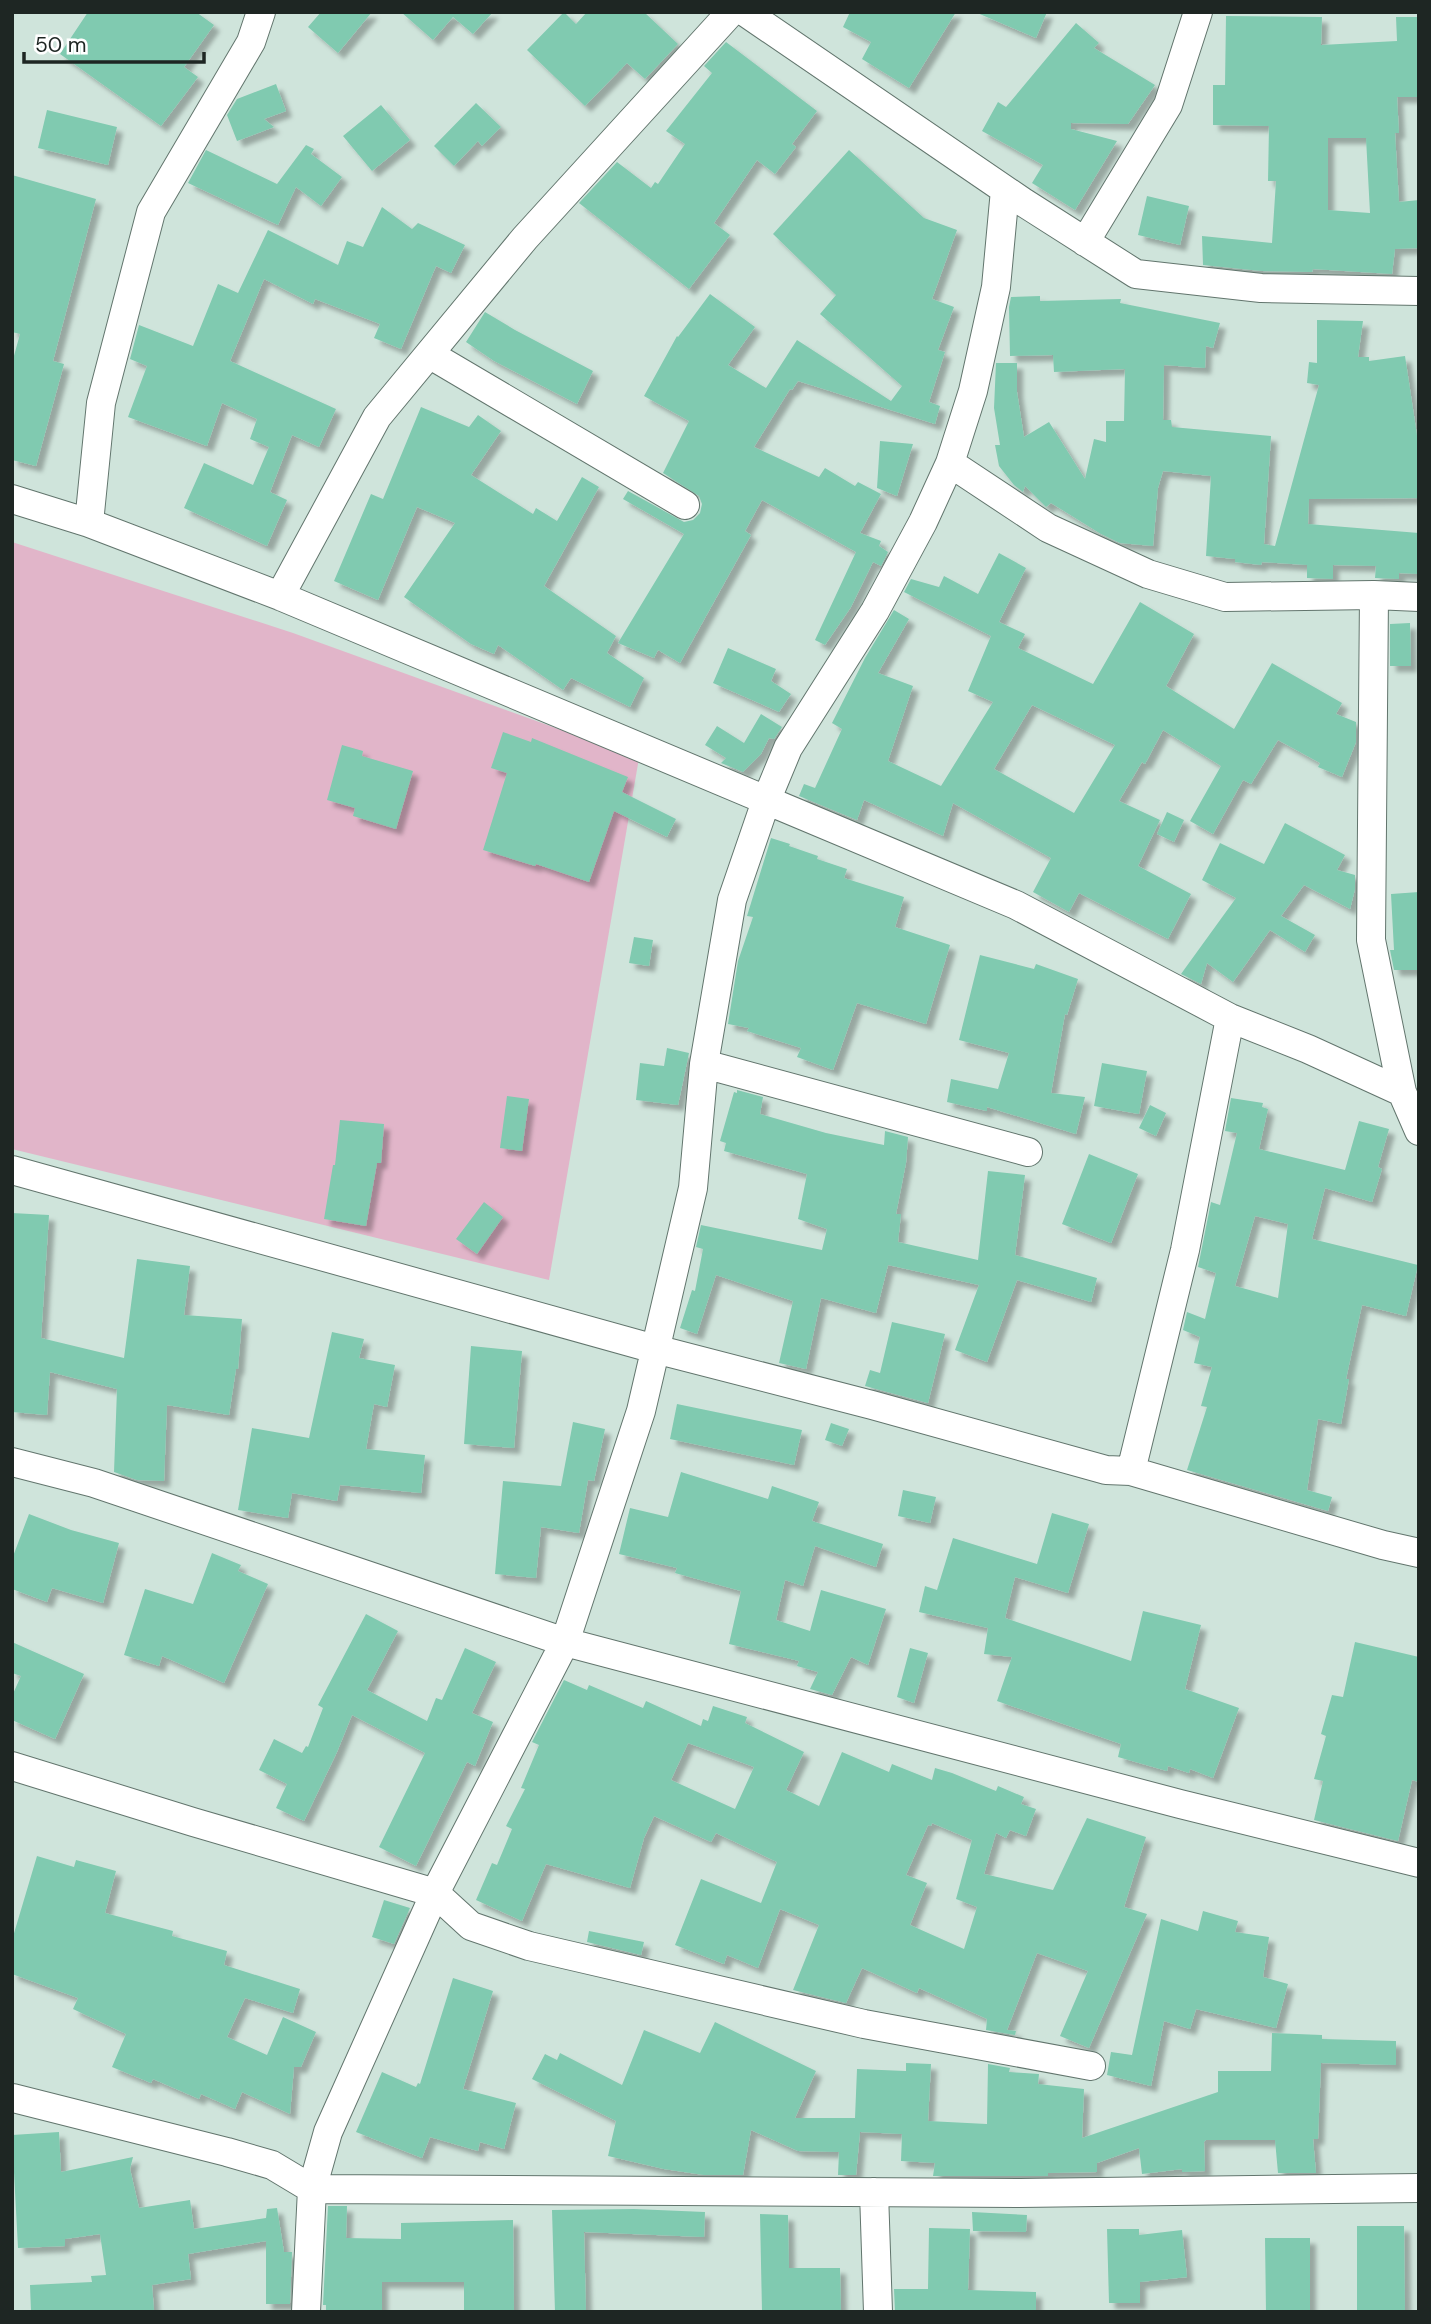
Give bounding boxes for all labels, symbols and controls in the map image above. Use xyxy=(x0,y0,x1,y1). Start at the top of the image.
scale bar xyxy=(24,21,205,65)
text: 50 m xyxy=(35,31,86,59)

